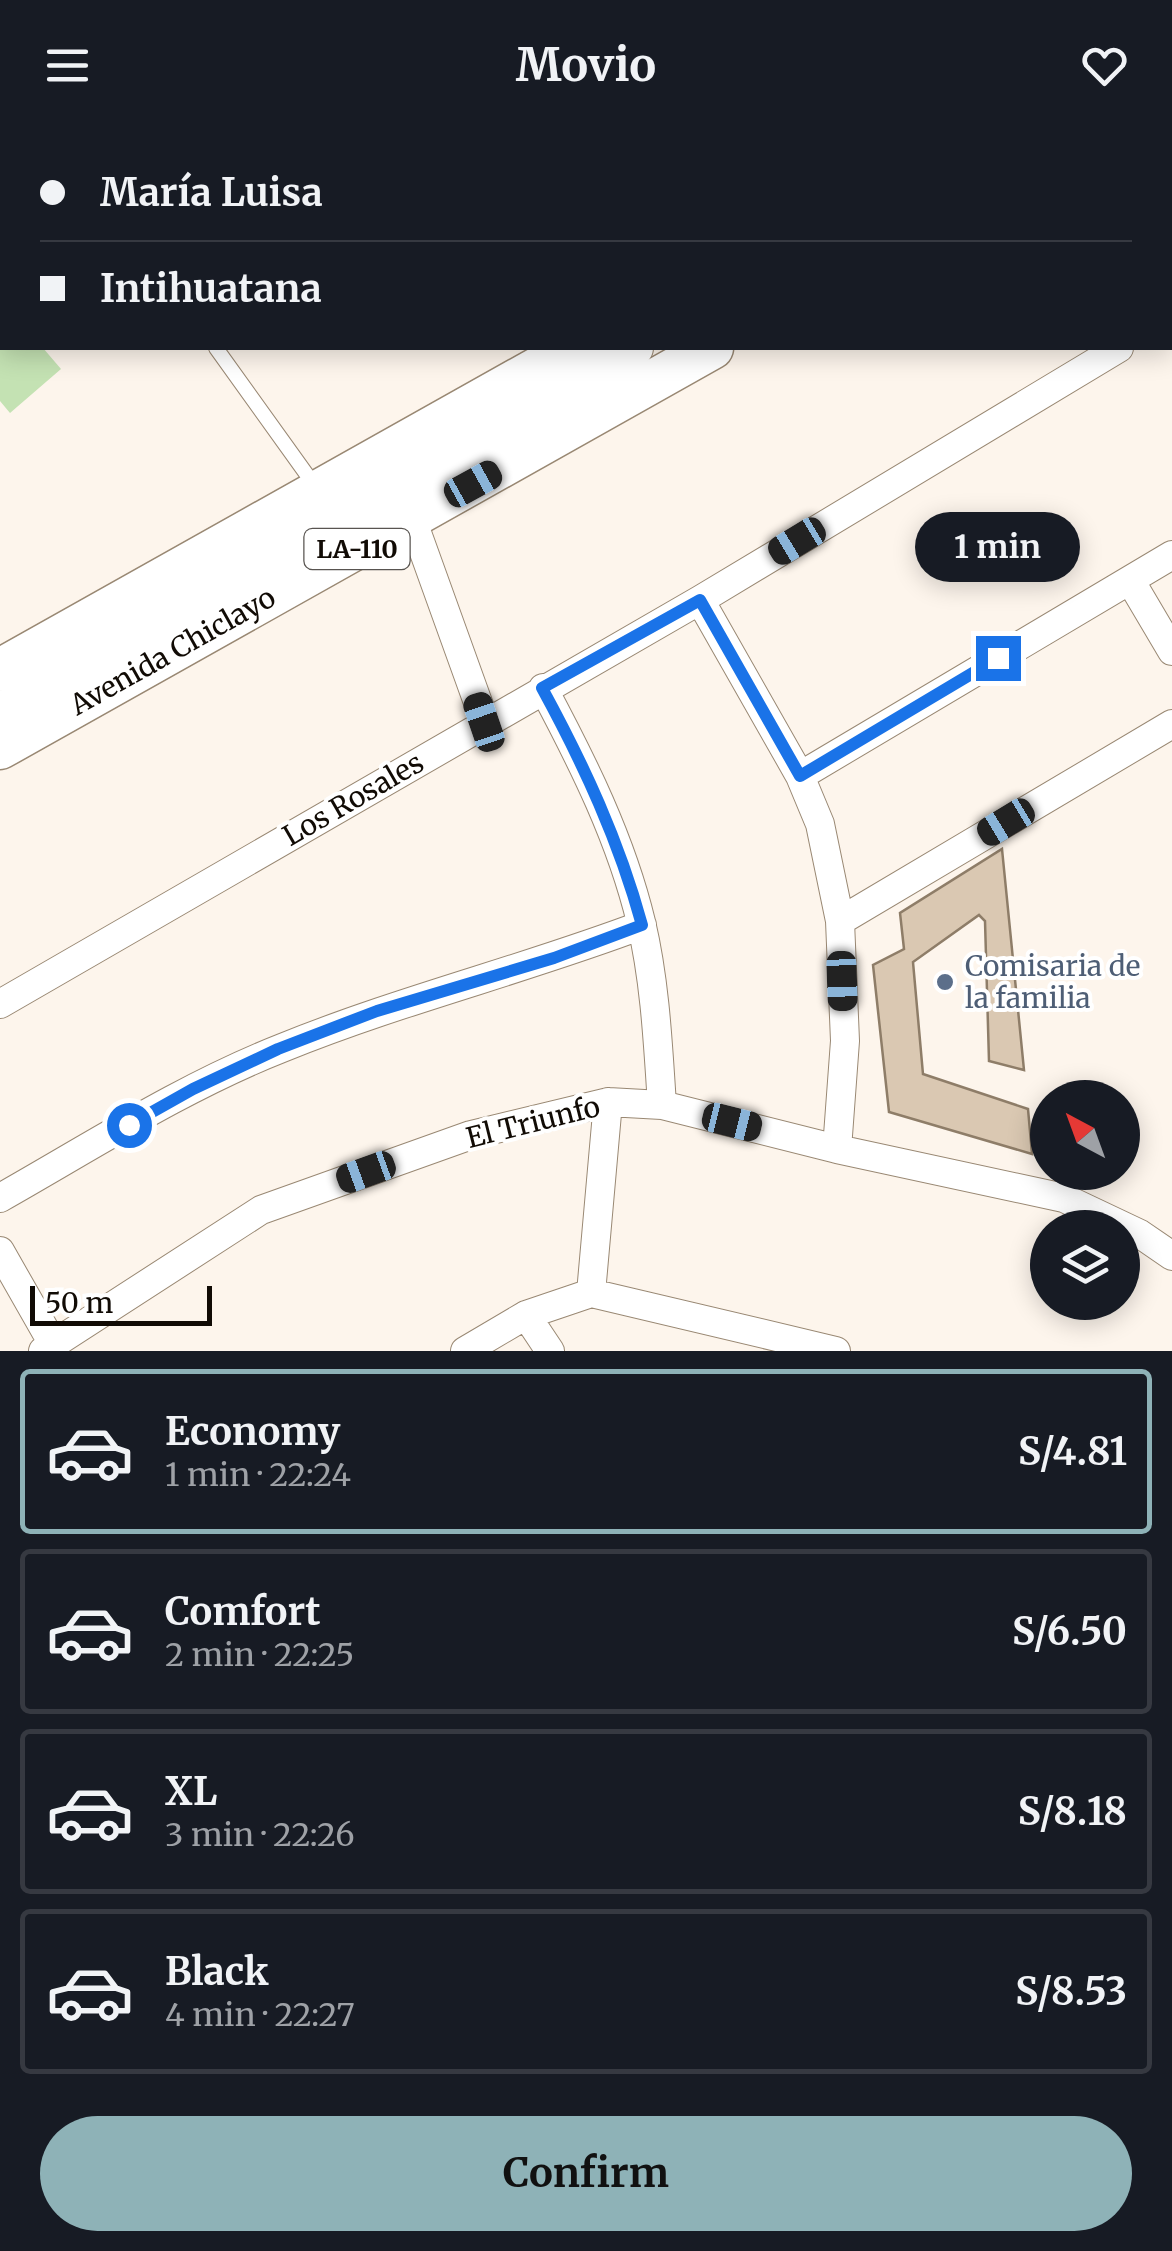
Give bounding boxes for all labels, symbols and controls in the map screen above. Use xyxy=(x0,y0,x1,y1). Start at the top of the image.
text: Movio xyxy=(516,37,656,93)
icon: menu xyxy=(40,38,95,93)
icon: heart xyxy=(1077,38,1132,93)
text: María Luisa xyxy=(100,169,323,216)
text: Intihuatana xyxy=(100,265,322,312)
car xyxy=(439,456,507,512)
car xyxy=(764,513,830,569)
callout: 1 min xyxy=(916,513,1080,583)
text: 1 min xyxy=(954,527,1041,567)
road number: LA-110 xyxy=(304,529,410,569)
street label: Avenida Chiclayo xyxy=(63,579,282,723)
route end xyxy=(976,636,1021,681)
car xyxy=(460,689,508,755)
street label: Los Rosales xyxy=(276,744,430,854)
car xyxy=(973,794,1039,850)
place label: Comisaria de la familia xyxy=(965,948,1140,1016)
car xyxy=(826,950,858,1012)
marker: Comisaria de la familia xyxy=(934,971,956,993)
north arrow xyxy=(1030,1080,1140,1190)
map controls xyxy=(1030,1080,1140,1320)
street label: El Triunfo xyxy=(462,1088,604,1156)
car xyxy=(699,1100,765,1144)
route start xyxy=(107,1103,152,1148)
car xyxy=(333,1148,399,1196)
button: layers xyxy=(1030,1210,1140,1320)
scale bar xyxy=(30,1281,212,1326)
text: 50 m xyxy=(45,1285,113,1321)
icon: car xyxy=(45,1407,135,1497)
text: Economy xyxy=(165,1408,340,1455)
text: S/4.81 xyxy=(1018,1428,1127,1475)
text: 1 min · 22:24 xyxy=(165,1455,351,1495)
icon: car xyxy=(45,1587,135,1677)
text: Comfort xyxy=(165,1588,321,1635)
text: S/6.50 xyxy=(1012,1608,1127,1655)
text: 2 min · 22:25 xyxy=(165,1635,354,1675)
icon: car xyxy=(45,1767,135,1857)
text: XL xyxy=(165,1768,217,1815)
text: S/8.18 xyxy=(1018,1788,1127,1835)
text: 3 min · 22:26 xyxy=(165,1815,355,1855)
icon: car xyxy=(45,1947,135,2037)
text: Black xyxy=(165,1948,269,1995)
text: S/8.53 xyxy=(1015,1968,1127,2015)
text: 4 min · 22:27 xyxy=(165,1995,355,2035)
button: Confirm xyxy=(40,2116,1132,2231)

